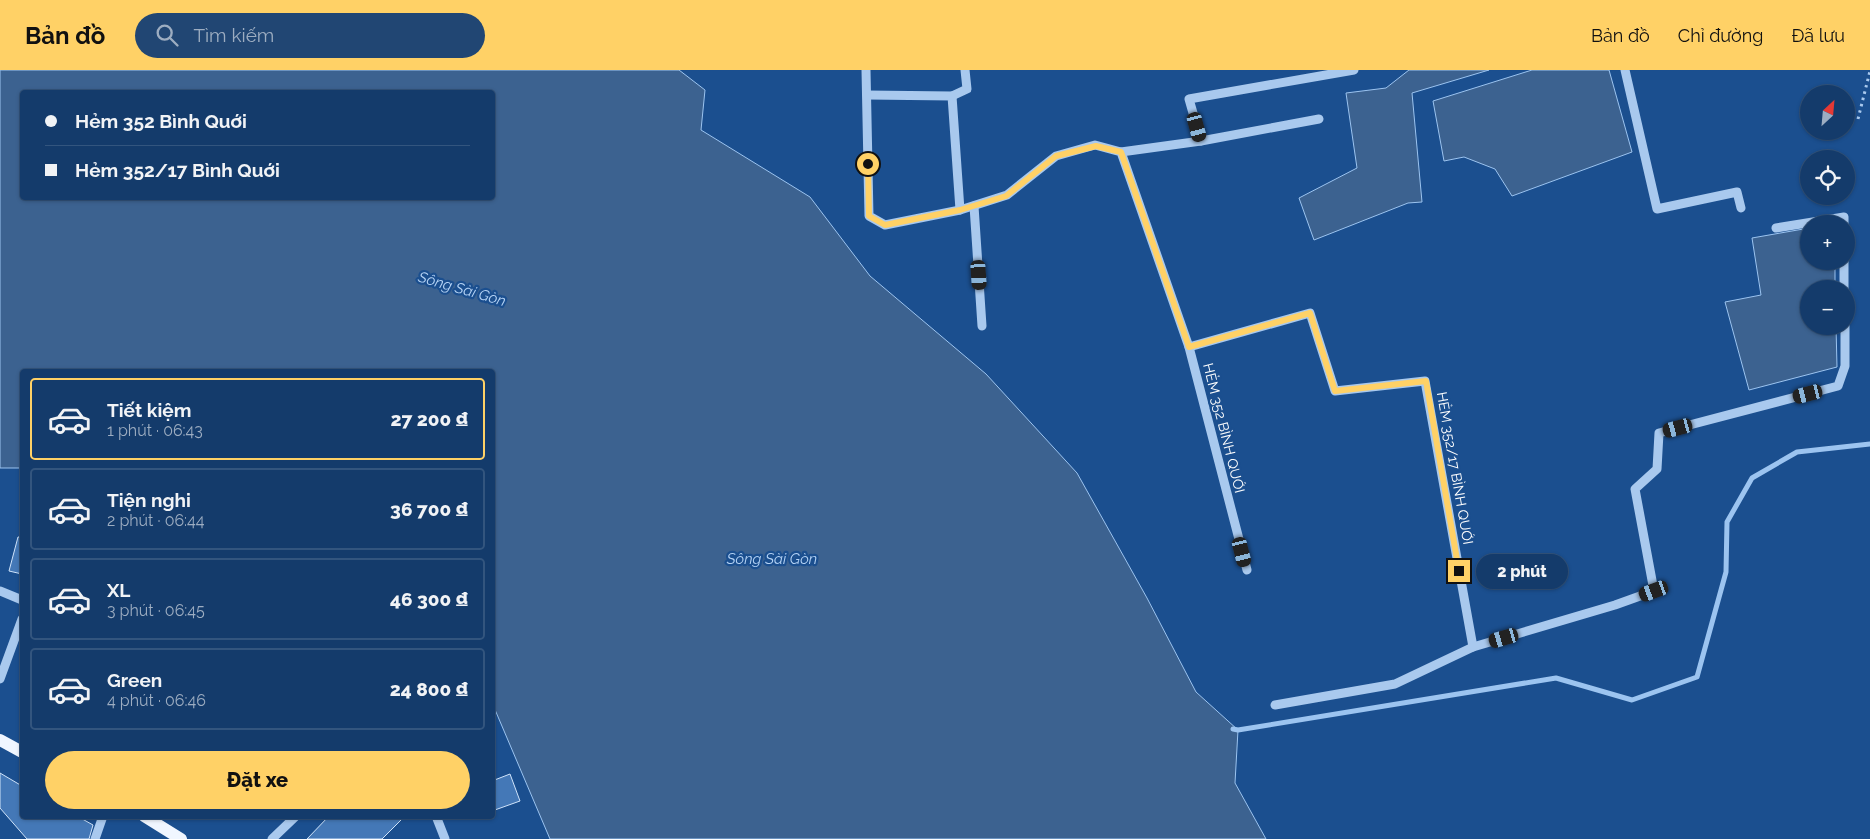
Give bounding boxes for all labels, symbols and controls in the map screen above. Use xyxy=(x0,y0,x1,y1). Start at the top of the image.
search box xyxy=(135,13,485,58)
text: Bản đồ xyxy=(25,21,105,50)
icon: search xyxy=(153,21,181,49)
text: Tìm kiếm xyxy=(193,24,274,46)
text: Bản đồ xyxy=(1591,25,1650,46)
text: Chỉ đường xyxy=(1678,25,1763,46)
text: Đã lưu xyxy=(1791,25,1845,46)
north arrow xyxy=(1800,85,1855,140)
map controls xyxy=(1800,85,1855,335)
text: Hẻm 352 Bình Quới xyxy=(75,110,247,132)
car xyxy=(1185,111,1208,143)
button: locate xyxy=(1800,150,1855,205)
route start xyxy=(857,153,879,175)
text: Hẻm 352/17 Bình Quới xyxy=(75,159,280,181)
button: + xyxy=(1800,215,1855,270)
car xyxy=(970,260,987,290)
water label: Sông Sài Gòn xyxy=(415,268,508,310)
button: − xyxy=(1800,280,1855,335)
street label: HẺM 352 BÌNH QUỚI xyxy=(1200,361,1249,495)
car xyxy=(1791,383,1824,405)
street label: HẺM 352/17 BÌNH QUỚI xyxy=(1434,390,1477,546)
icon: car xyxy=(47,397,92,442)
text: Tiết kiệm xyxy=(107,399,191,421)
text: 27 200 ₫ xyxy=(390,408,468,430)
car xyxy=(1661,417,1694,439)
text: 1 phút · 06:43 xyxy=(107,421,203,440)
icon: car xyxy=(47,487,92,532)
text: Tiện nghi xyxy=(107,489,191,511)
text: 36 700 ₫ xyxy=(390,498,468,520)
text: 2 phút · 06:44 xyxy=(107,511,205,530)
car xyxy=(1231,536,1252,568)
water label: Sông Sài Gòn xyxy=(726,550,817,568)
callout: 2 phút xyxy=(1476,554,1569,588)
route end xyxy=(1448,560,1470,582)
text: 2 phút xyxy=(1497,562,1547,581)
icon: car xyxy=(47,577,92,622)
text: XL xyxy=(107,579,130,601)
car xyxy=(1637,579,1670,603)
text: 46 300 ₫ xyxy=(390,588,468,610)
text: 3 phút · 06:45 xyxy=(107,601,205,620)
car xyxy=(1487,627,1520,649)
icon: car xyxy=(47,667,92,712)
text: Green xyxy=(107,669,162,691)
text: 24 800 ₫ xyxy=(390,678,468,700)
text: 4 phút · 06:46 xyxy=(107,691,206,710)
button: Đặt xe xyxy=(45,751,470,809)

